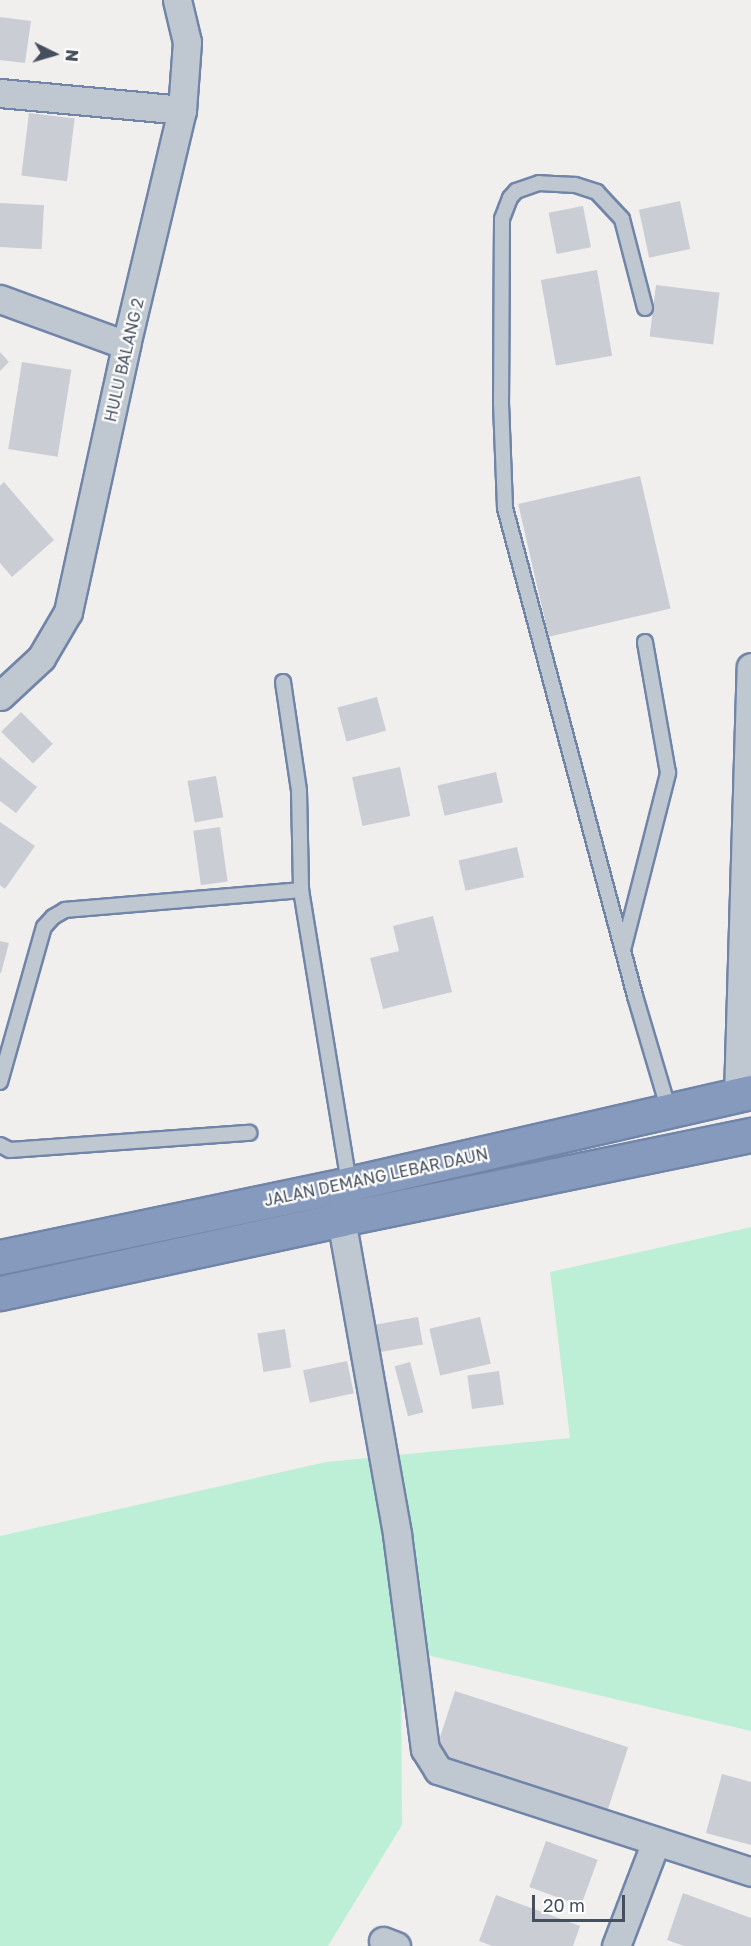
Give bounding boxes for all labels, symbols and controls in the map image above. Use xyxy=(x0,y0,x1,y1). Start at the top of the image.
north arrow xyxy=(24,24,84,84)
text: N xyxy=(61,49,82,62)
street label: HULU BALANG 2 xyxy=(100,296,148,424)
street label: JALAN DEMANG LEBAR DAUN xyxy=(262,1144,490,1210)
scale bar xyxy=(535,1883,628,1921)
text: 20 m xyxy=(543,1894,585,1916)

